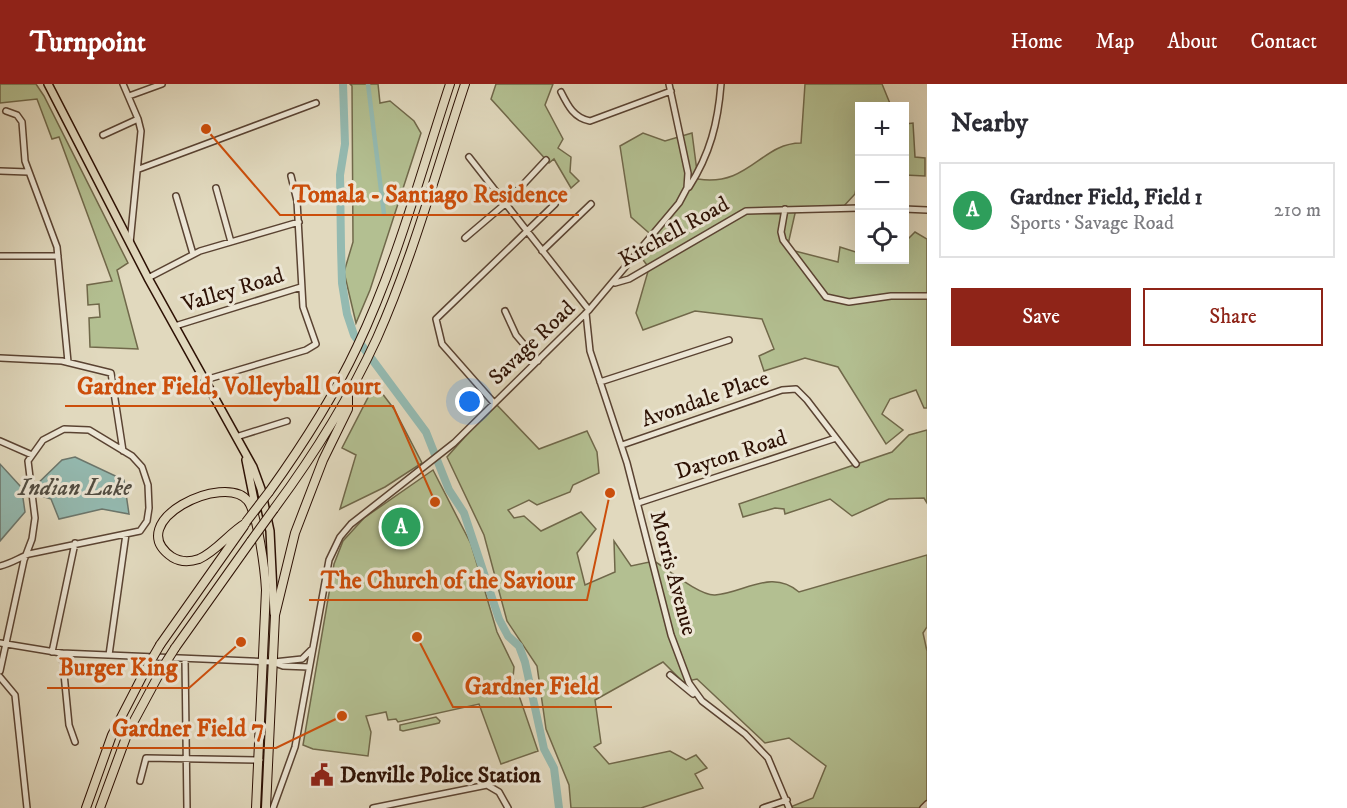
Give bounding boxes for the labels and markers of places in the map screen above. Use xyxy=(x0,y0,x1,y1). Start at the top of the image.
callout: Tomala - Santiago Residence xyxy=(280,173,579,215)
callout: Gardner Field, Volleyball Court xyxy=(65,364,393,406)
pin: A xyxy=(382,504,420,550)
callout: The Church of the Saviour xyxy=(309,558,587,600)
callout: Burger King xyxy=(47,646,189,688)
callout: Gardner Field xyxy=(453,665,612,707)
callout: Gardner Field 7 xyxy=(100,706,276,748)
public building icon: Denville Police Station xyxy=(309,762,335,788)
place label: Denville Police Station xyxy=(340,762,541,789)

